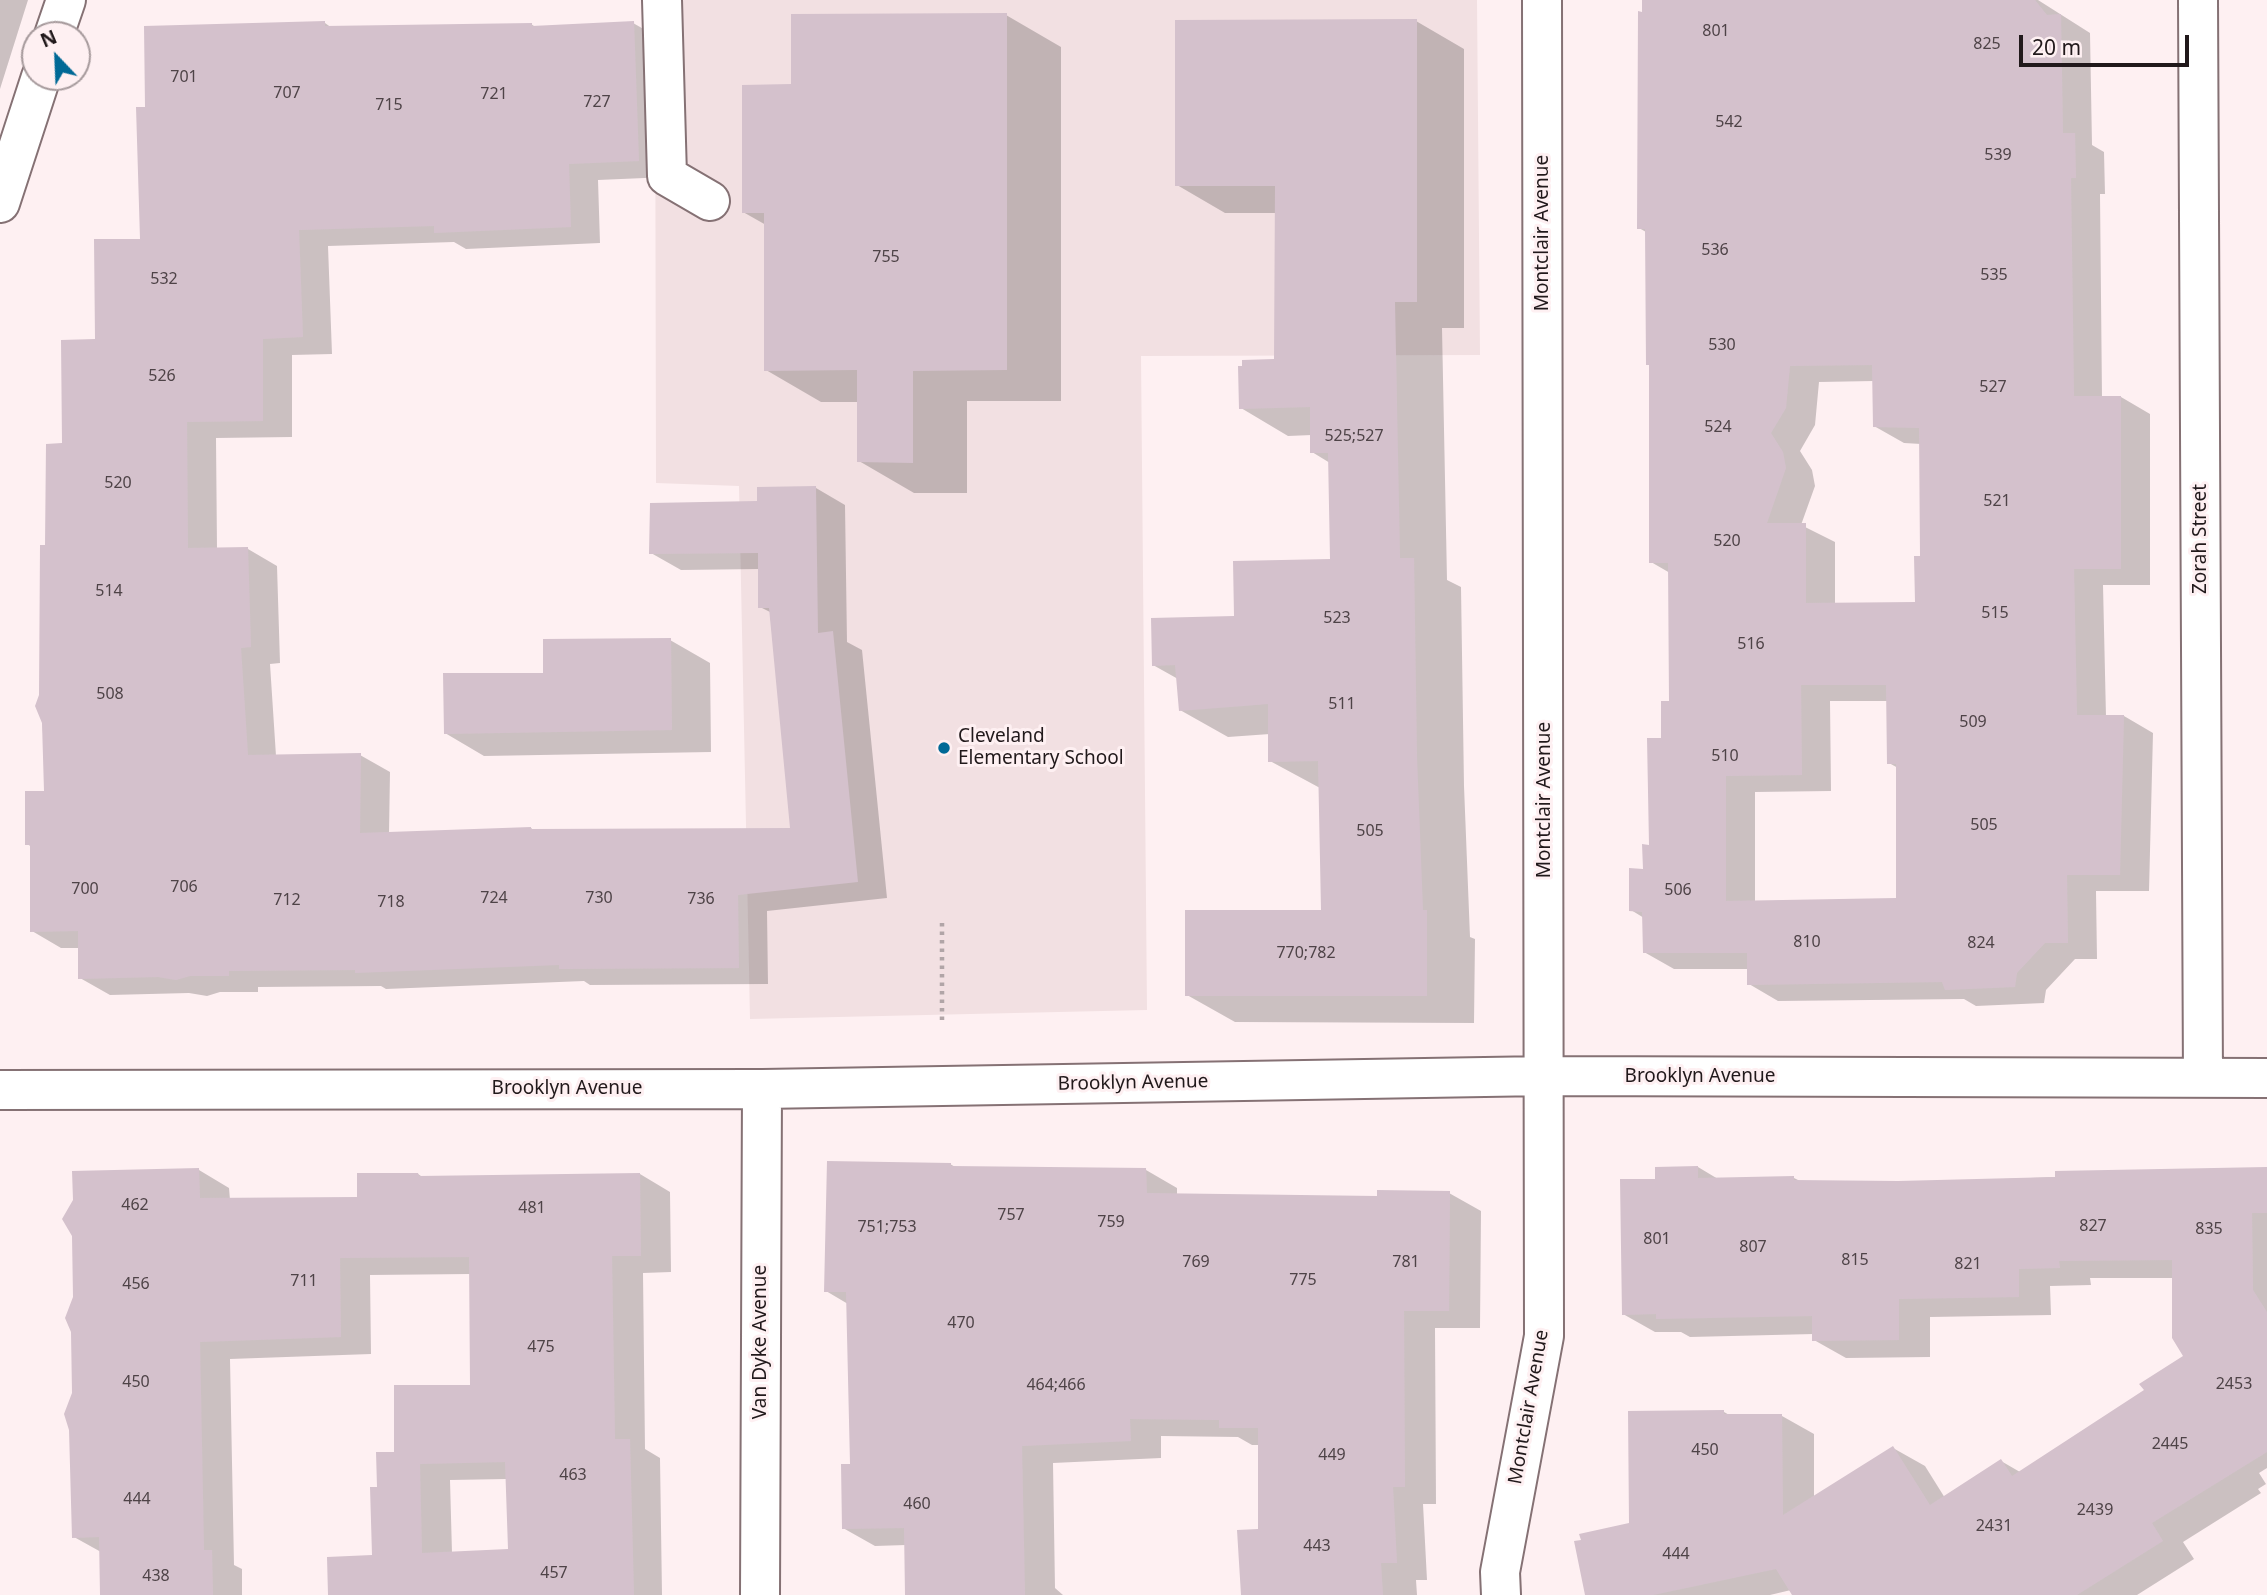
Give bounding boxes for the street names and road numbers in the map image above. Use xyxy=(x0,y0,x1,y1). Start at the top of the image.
street label: Montclair Avenue xyxy=(1532,155,1554,311)
street label: Zorah Street xyxy=(2190,484,2212,594)
street label: Montclair Avenue xyxy=(1534,722,1556,878)
street label: Brooklyn Avenue xyxy=(1625,1066,1775,1088)
street label: Brooklyn Avenue xyxy=(1057,1070,1209,1096)
street label: Brooklyn Avenue xyxy=(492,1078,642,1100)
street label: Van Dyke Avenue xyxy=(750,1265,772,1419)
street label: Montclair Avenue xyxy=(1504,1328,1554,1486)

